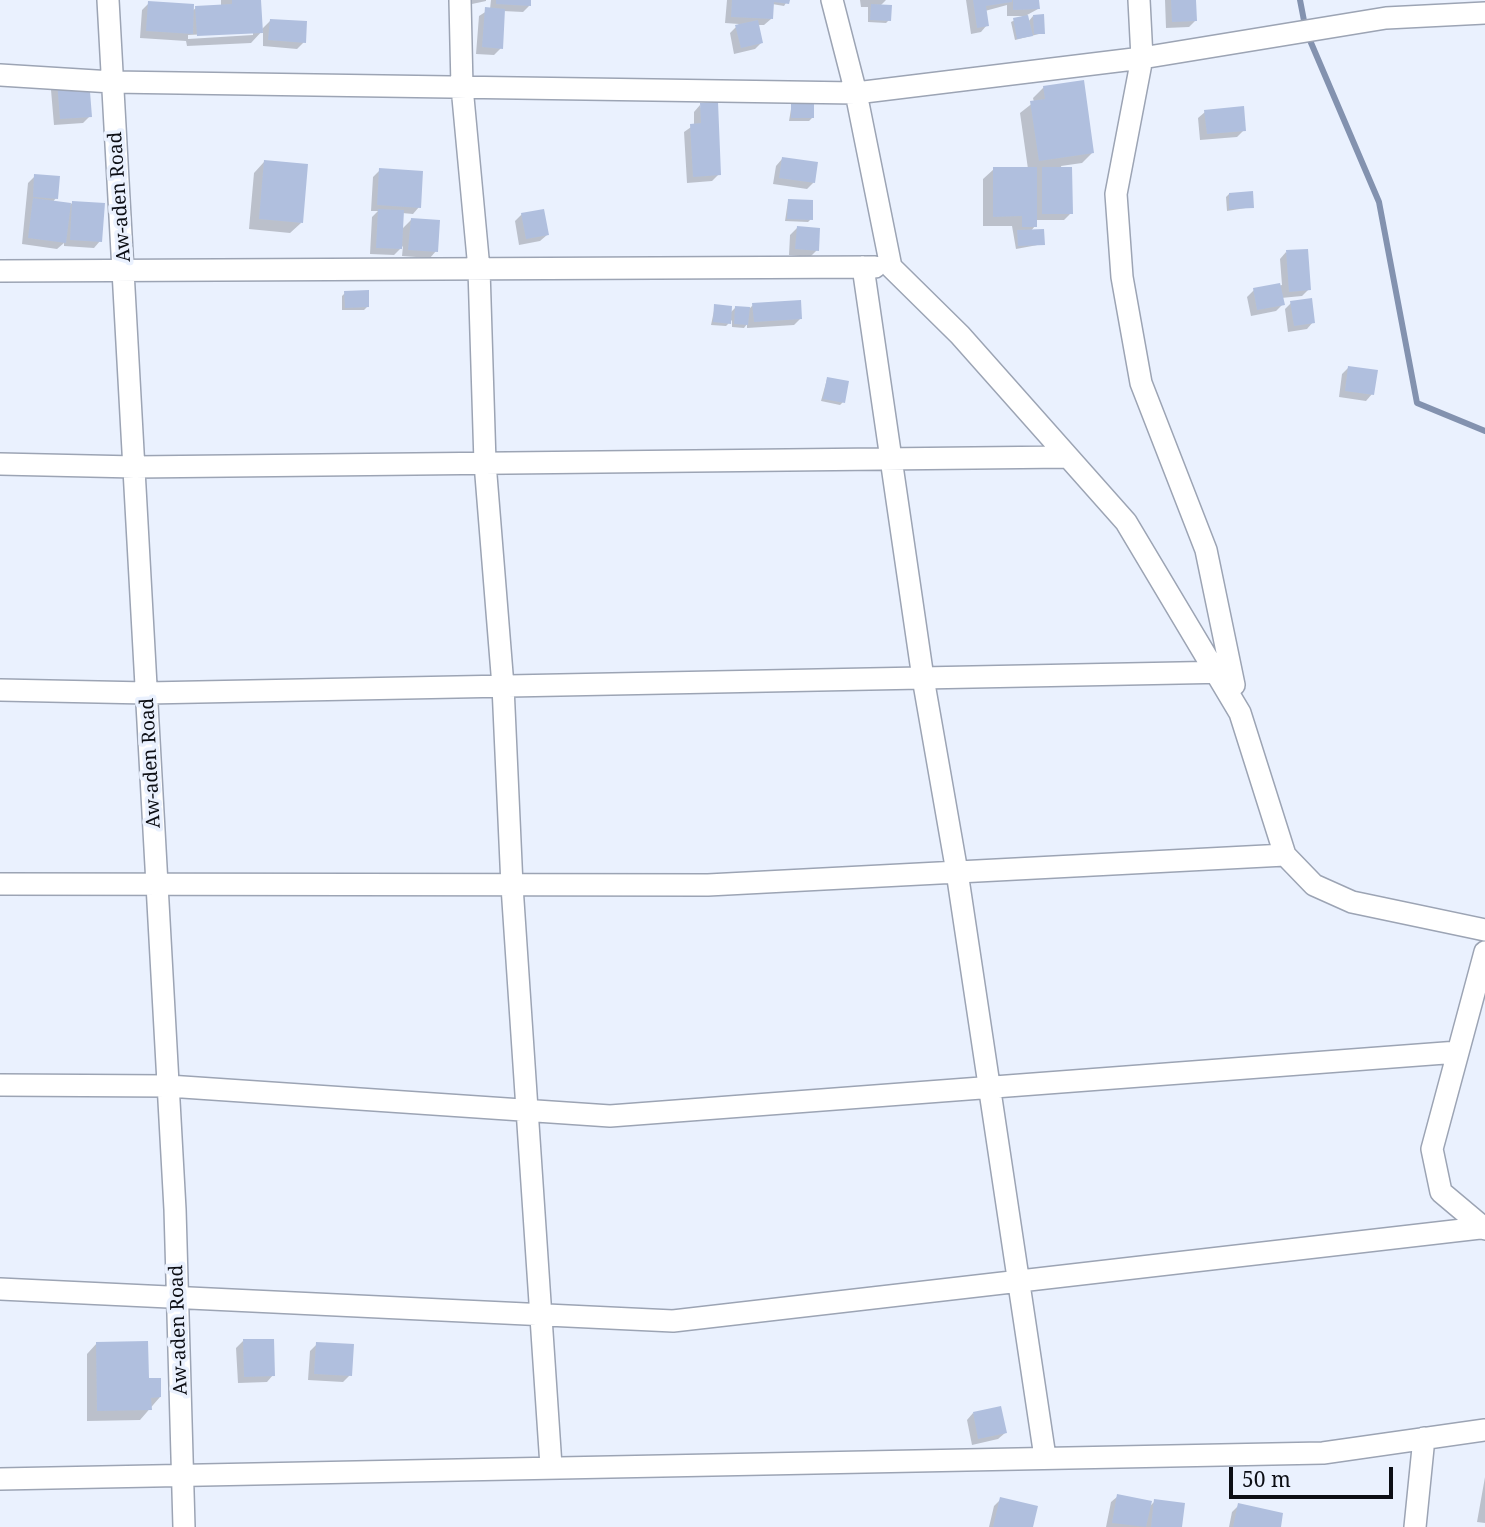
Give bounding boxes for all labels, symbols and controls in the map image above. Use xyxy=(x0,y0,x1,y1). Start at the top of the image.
street label: Aw-aden Road xyxy=(104,131,136,263)
street label: Aw-aden Road xyxy=(136,697,166,829)
street label: Aw-aden Road xyxy=(165,1264,193,1396)
scale bar xyxy=(1233,1454,1398,1498)
text: 50 m xyxy=(1242,1465,1291,1493)

